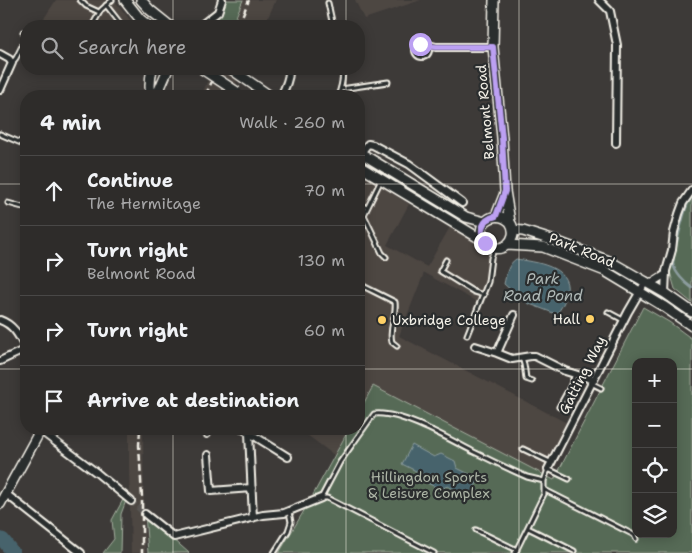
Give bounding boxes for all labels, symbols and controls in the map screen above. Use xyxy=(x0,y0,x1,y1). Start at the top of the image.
search box xyxy=(20,20,365,75)
route start xyxy=(409,33,432,56)
icon: search xyxy=(38,34,66,62)
text: Search here xyxy=(78,35,187,60)
street label: Belmont Road xyxy=(472,64,498,160)
text: 4 min xyxy=(40,109,101,137)
text: Walk · 260 m xyxy=(239,112,345,133)
text: Continue xyxy=(87,168,173,193)
icon: ahead xyxy=(40,177,68,205)
text: 70 m xyxy=(304,180,345,201)
text: The Hermitage xyxy=(87,193,201,214)
street label: Park Road xyxy=(546,229,618,271)
route end xyxy=(474,232,497,255)
text: Turn right xyxy=(87,238,188,263)
icon: right xyxy=(40,247,68,275)
text: 130 m xyxy=(298,250,345,271)
text: Belmont Road xyxy=(87,263,196,284)
water label: Park Road Pond xyxy=(503,269,583,306)
place label: Hall xyxy=(553,310,581,328)
place label: Uxbridge College xyxy=(392,311,506,329)
marker: Hall xyxy=(584,313,596,325)
marker: Uxbridge College xyxy=(376,314,388,326)
icon: right xyxy=(40,317,68,345)
text: Turn right xyxy=(87,318,188,343)
text: 60 m xyxy=(304,320,345,341)
street label: Gatting Way xyxy=(555,333,609,417)
map controls xyxy=(632,358,677,538)
button: + xyxy=(632,358,677,403)
icon: arrive xyxy=(40,387,68,415)
text: Arrive at destination xyxy=(87,388,299,413)
button: − xyxy=(632,403,677,448)
button: locate xyxy=(632,448,677,493)
park label: Hillingdon Sports & Leisure Complex xyxy=(368,468,490,502)
button: layers xyxy=(632,493,677,538)

